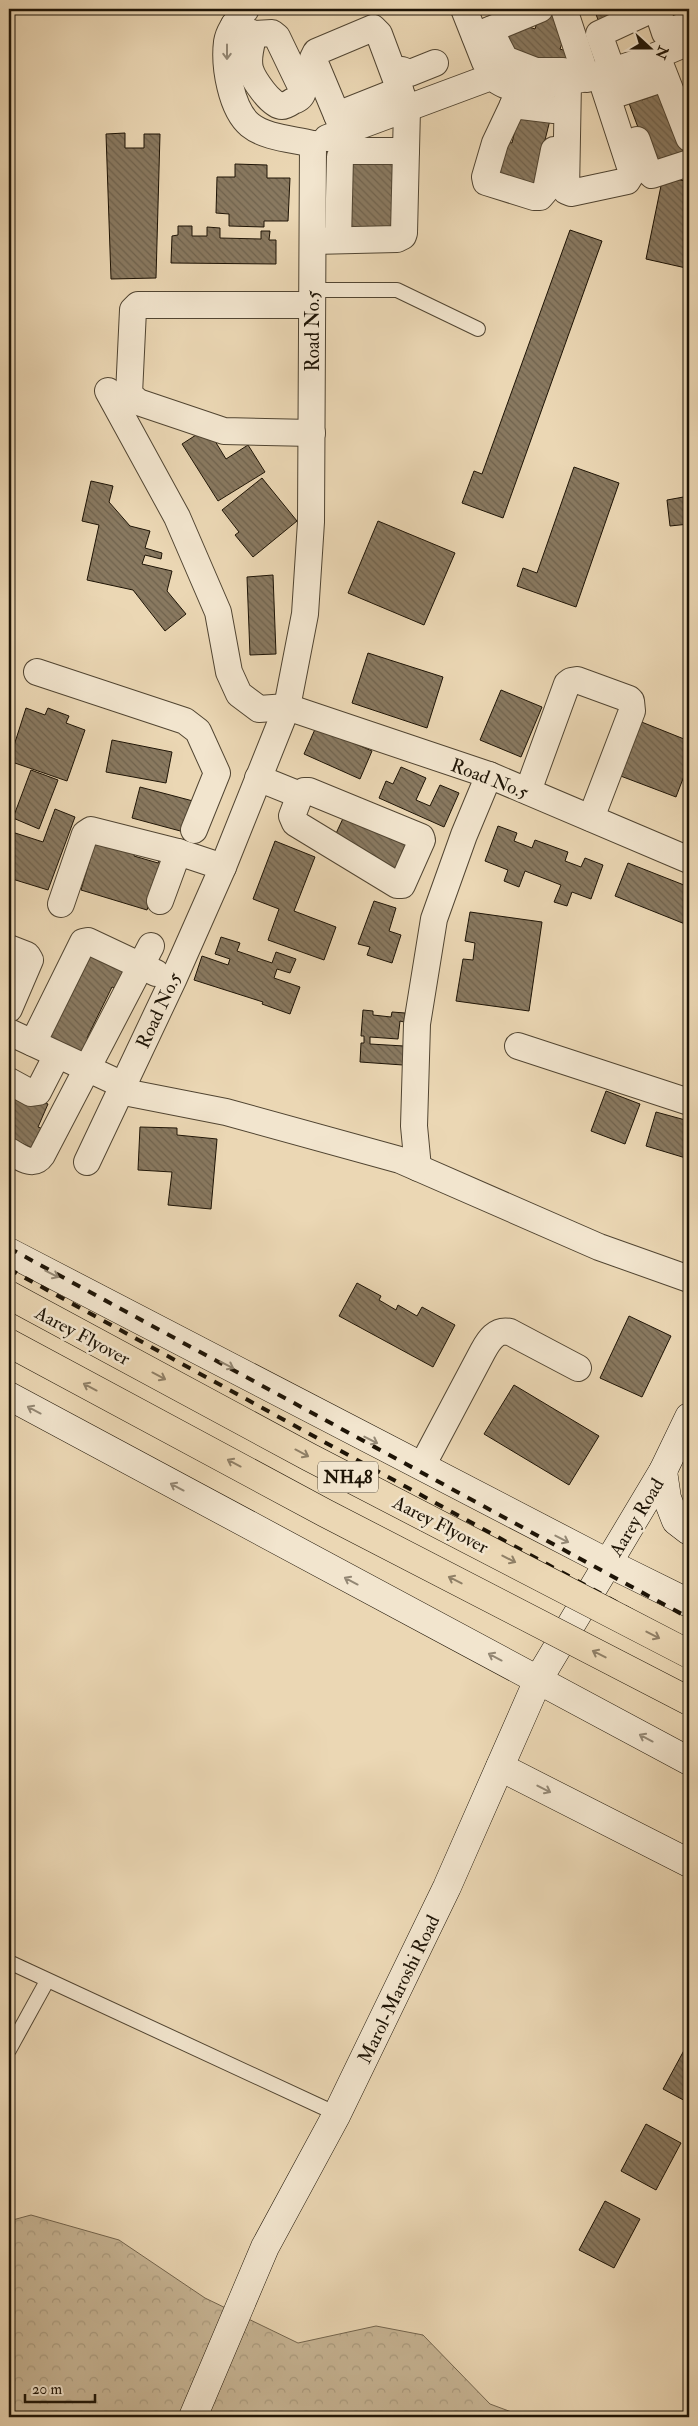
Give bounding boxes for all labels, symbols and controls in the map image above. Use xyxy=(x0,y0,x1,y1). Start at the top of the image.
north arrow xyxy=(626,22,676,72)
text: N xyxy=(651,43,672,62)
one-way arrow xyxy=(222,44,232,60)
street label: Road No.5 xyxy=(301,290,325,372)
street label: Road No.5 xyxy=(447,753,532,805)
street label: Road No.5 xyxy=(131,968,187,1052)
one-way arrow xyxy=(44,1270,59,1279)
street label: Aarey Flyover xyxy=(30,1300,134,1371)
one-way arrow xyxy=(219,1361,234,1370)
one-way arrow xyxy=(152,1371,167,1381)
one-way arrow xyxy=(84,1381,98,1391)
one-way arrow xyxy=(27,1405,42,1415)
one-way arrow xyxy=(364,1435,379,1445)
one-way arrow xyxy=(295,1448,310,1458)
one-way arrow xyxy=(227,1458,241,1468)
road number: NH48 xyxy=(318,1461,378,1492)
street label: Aarey Road xyxy=(604,1474,670,1562)
one-way arrow xyxy=(170,1482,185,1492)
street label: Aarey Flyover xyxy=(388,1490,492,1559)
one-way arrow xyxy=(554,1535,569,1544)
one-way arrow xyxy=(501,1555,516,1564)
one-way arrow xyxy=(448,1575,463,1584)
one-way arrow xyxy=(344,1576,359,1585)
one-way arrow xyxy=(645,1631,660,1640)
one-way arrow xyxy=(592,1649,607,1659)
one-way arrow xyxy=(488,1652,502,1662)
one-way arrow xyxy=(639,1733,654,1742)
one-way arrow xyxy=(536,1784,551,1794)
street label: Marol-Maroshi Road xyxy=(352,1911,446,2068)
scale bar xyxy=(25,2371,95,2403)
text: 20 m xyxy=(32,2380,62,2399)

